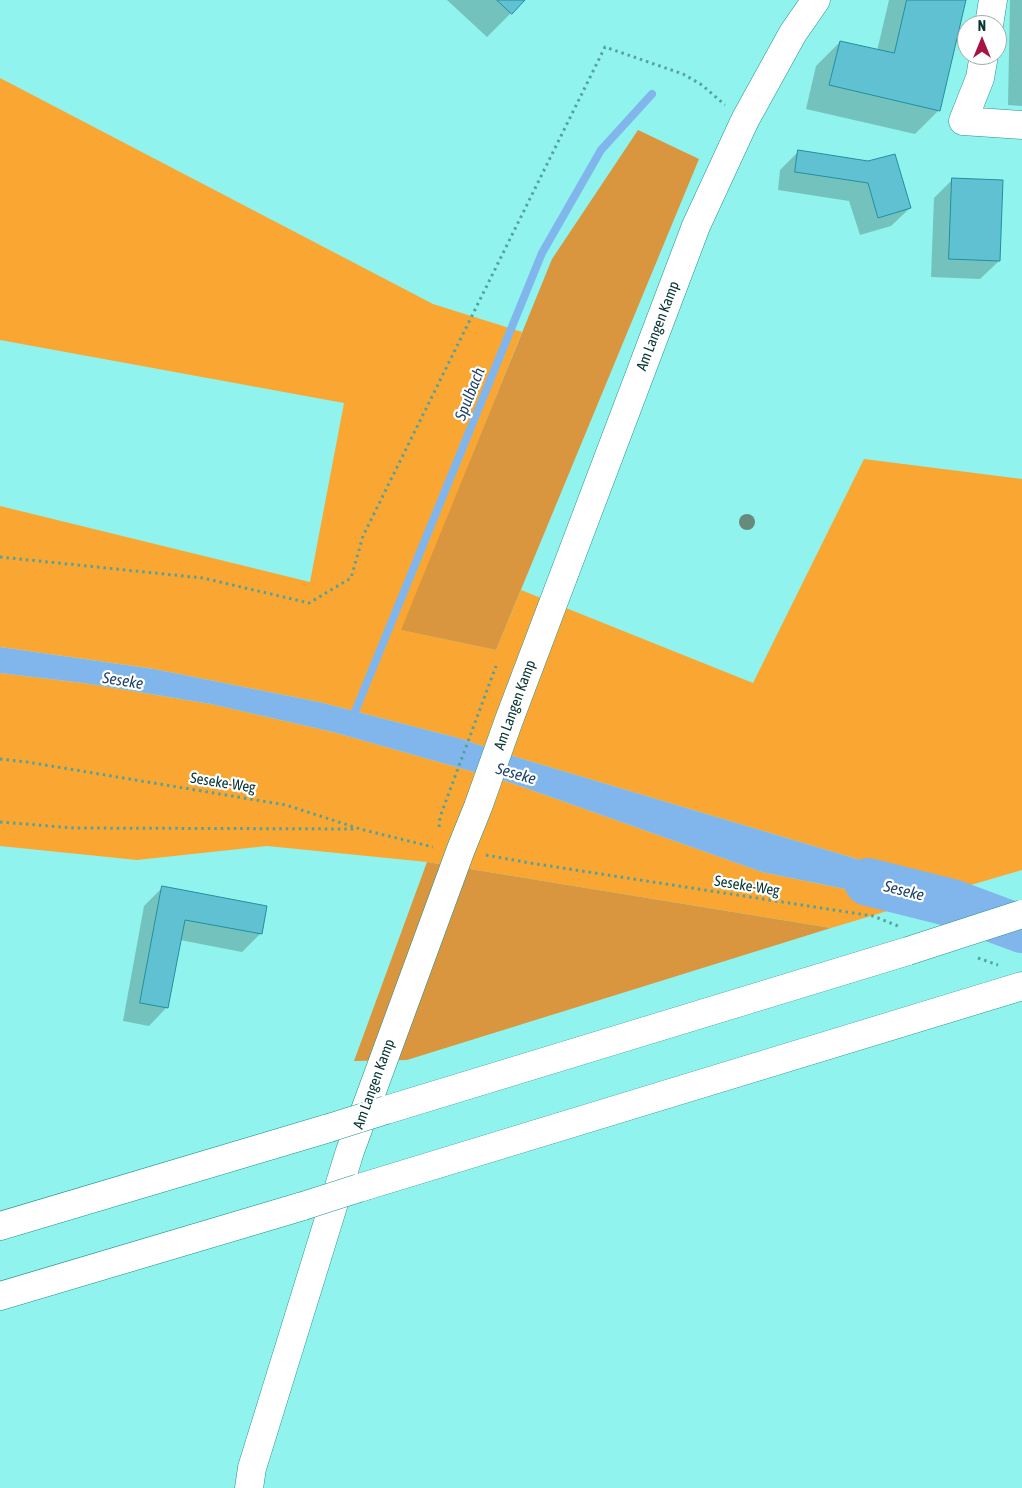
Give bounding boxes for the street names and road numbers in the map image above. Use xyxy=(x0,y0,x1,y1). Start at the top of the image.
street label: Am Langen Kamp xyxy=(633,279,683,373)
street label: Am Langen Kamp xyxy=(490,658,540,752)
street label: Seseke-Weg xyxy=(189,769,257,797)
street label: Seseke-Weg xyxy=(713,872,781,900)
street label: Am Langen Kamp xyxy=(349,1037,399,1131)

